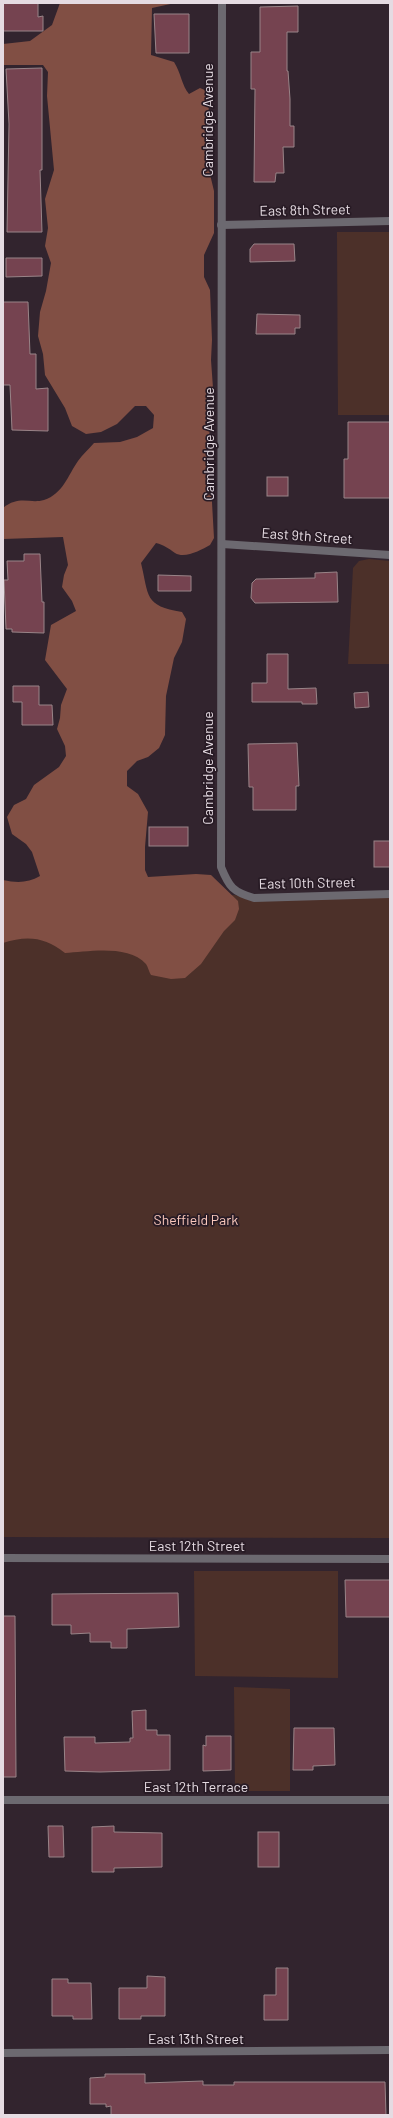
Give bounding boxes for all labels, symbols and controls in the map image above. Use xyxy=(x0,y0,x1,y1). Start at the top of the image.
street label: Cambridge Avenue xyxy=(199,63,216,177)
street label: East 8th Street xyxy=(259,200,351,219)
street label: Cambridge Avenue xyxy=(200,387,217,501)
street label: East 9th Street xyxy=(261,524,353,547)
street label: Cambridge Avenue xyxy=(199,711,216,825)
street label: East 10th Street xyxy=(258,873,355,892)
park label: Sheffield Park xyxy=(154,1211,238,1228)
street label: East 12th Street xyxy=(149,1537,245,1554)
street label: East 12th Terrace xyxy=(144,1778,248,1795)
street label: East 13th Street xyxy=(148,2030,244,2047)

